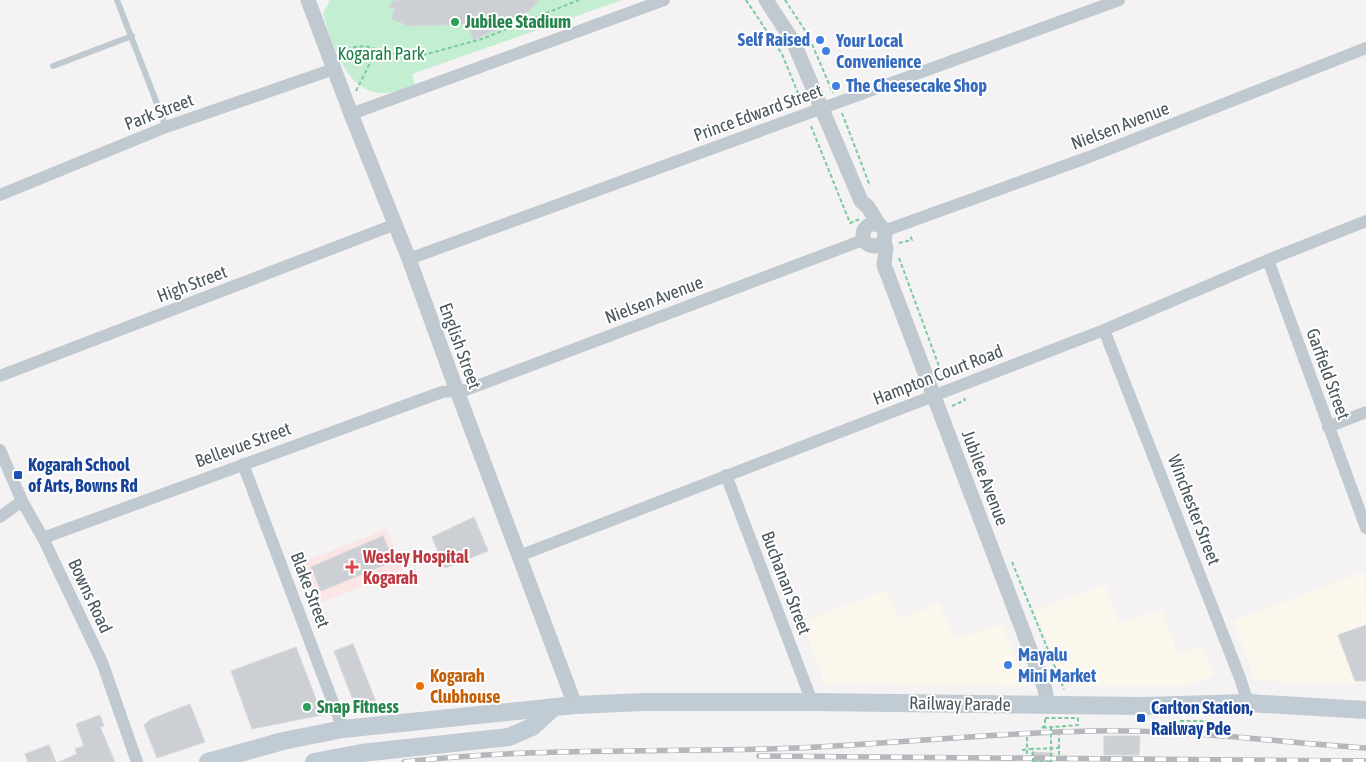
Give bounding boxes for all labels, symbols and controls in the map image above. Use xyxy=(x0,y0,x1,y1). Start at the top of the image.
place label: Jubilee Stadium xyxy=(464,11,571,32)
marker: Jubilee Stadium xyxy=(449,16,461,28)
place label: Self Raised xyxy=(738,29,810,50)
place label: Your Local Convenience xyxy=(835,30,921,72)
marker: Self Raised xyxy=(814,34,826,46)
park label: Kogarah Park xyxy=(337,43,425,64)
marker: Your Local Convenience xyxy=(820,45,832,57)
place label: The Cheesecake Shop xyxy=(846,75,987,96)
street label: Prince Edward Street xyxy=(691,80,825,146)
marker: The Cheesecake Shop xyxy=(830,80,842,92)
street label: Park Street xyxy=(121,89,196,134)
street label: Nielsen Avenue xyxy=(1068,97,1172,154)
street label: High Street xyxy=(154,261,230,306)
street label: Nielsen Avenue xyxy=(602,271,706,328)
street label: English Street xyxy=(435,300,486,392)
street label: Garfield Street xyxy=(1302,325,1355,422)
street label: Hampton Court Road xyxy=(870,340,1006,409)
street label: Bellevue Street xyxy=(192,418,294,472)
street label: Jubilee Avenue xyxy=(958,427,1013,528)
street label: Winchester Street xyxy=(1164,452,1225,568)
place label: Kogarah School of Arts, Bowns Rd xyxy=(28,454,138,496)
marker: Kogarah School of Arts, Bowns Rd xyxy=(12,469,24,481)
street label: Buchanan Street xyxy=(757,528,816,637)
place label: Wesley Hospital Kogarah xyxy=(362,546,469,588)
street label: Blake Street xyxy=(286,549,334,631)
street label: Bowns Road xyxy=(64,555,117,636)
marker: Wesley Hospital Kogarah xyxy=(345,560,359,574)
place label: Mayalu Mini Market xyxy=(1018,644,1097,686)
marker: Mayalu Mini Market xyxy=(1002,659,1014,671)
place label: Kogarah Clubhouse xyxy=(430,665,501,707)
marker: Kogarah Clubhouse xyxy=(414,680,426,692)
street label: Railway Parade xyxy=(909,692,1011,715)
place label: Snap Fitness xyxy=(317,696,399,717)
place label: Carlton Station, Railway Pde xyxy=(1151,697,1253,739)
marker: Snap Fitness xyxy=(301,701,313,713)
marker: Carlton Station, Railway Pde xyxy=(1135,712,1147,724)

